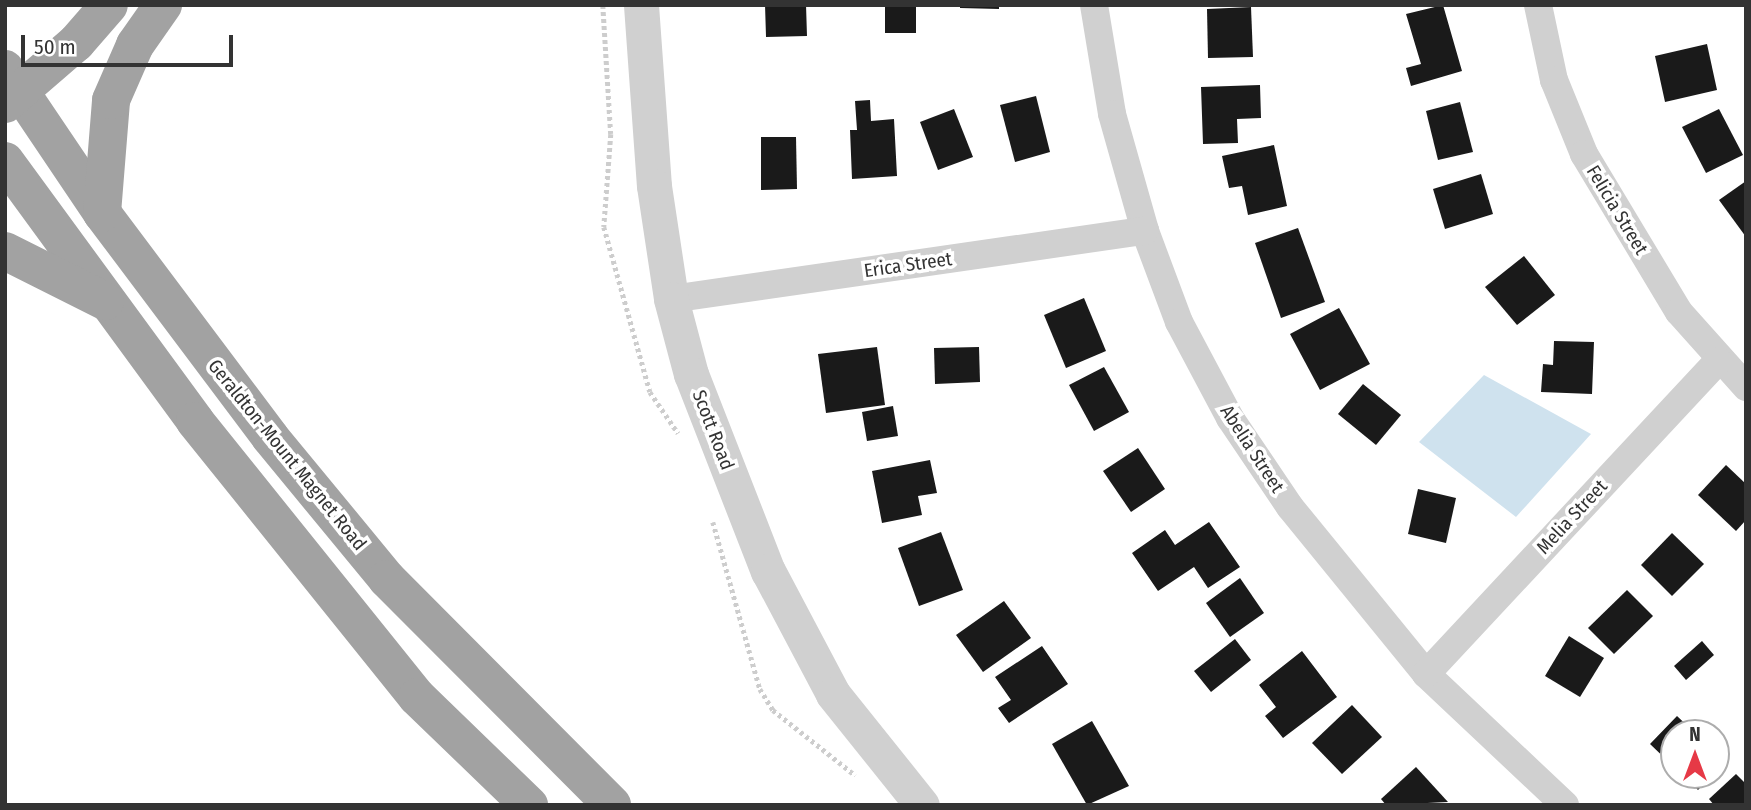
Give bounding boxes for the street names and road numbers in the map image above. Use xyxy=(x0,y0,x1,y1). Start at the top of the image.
street label: Felicia Street xyxy=(1581,161,1653,259)
street label: Erica Street xyxy=(863,248,953,282)
street label: Geraldton-Mount Magnet Road xyxy=(203,355,371,555)
street label: Scott Road xyxy=(687,387,739,473)
street label: Abelia Street xyxy=(1215,401,1289,497)
street label: Melia Street xyxy=(1532,475,1612,559)

